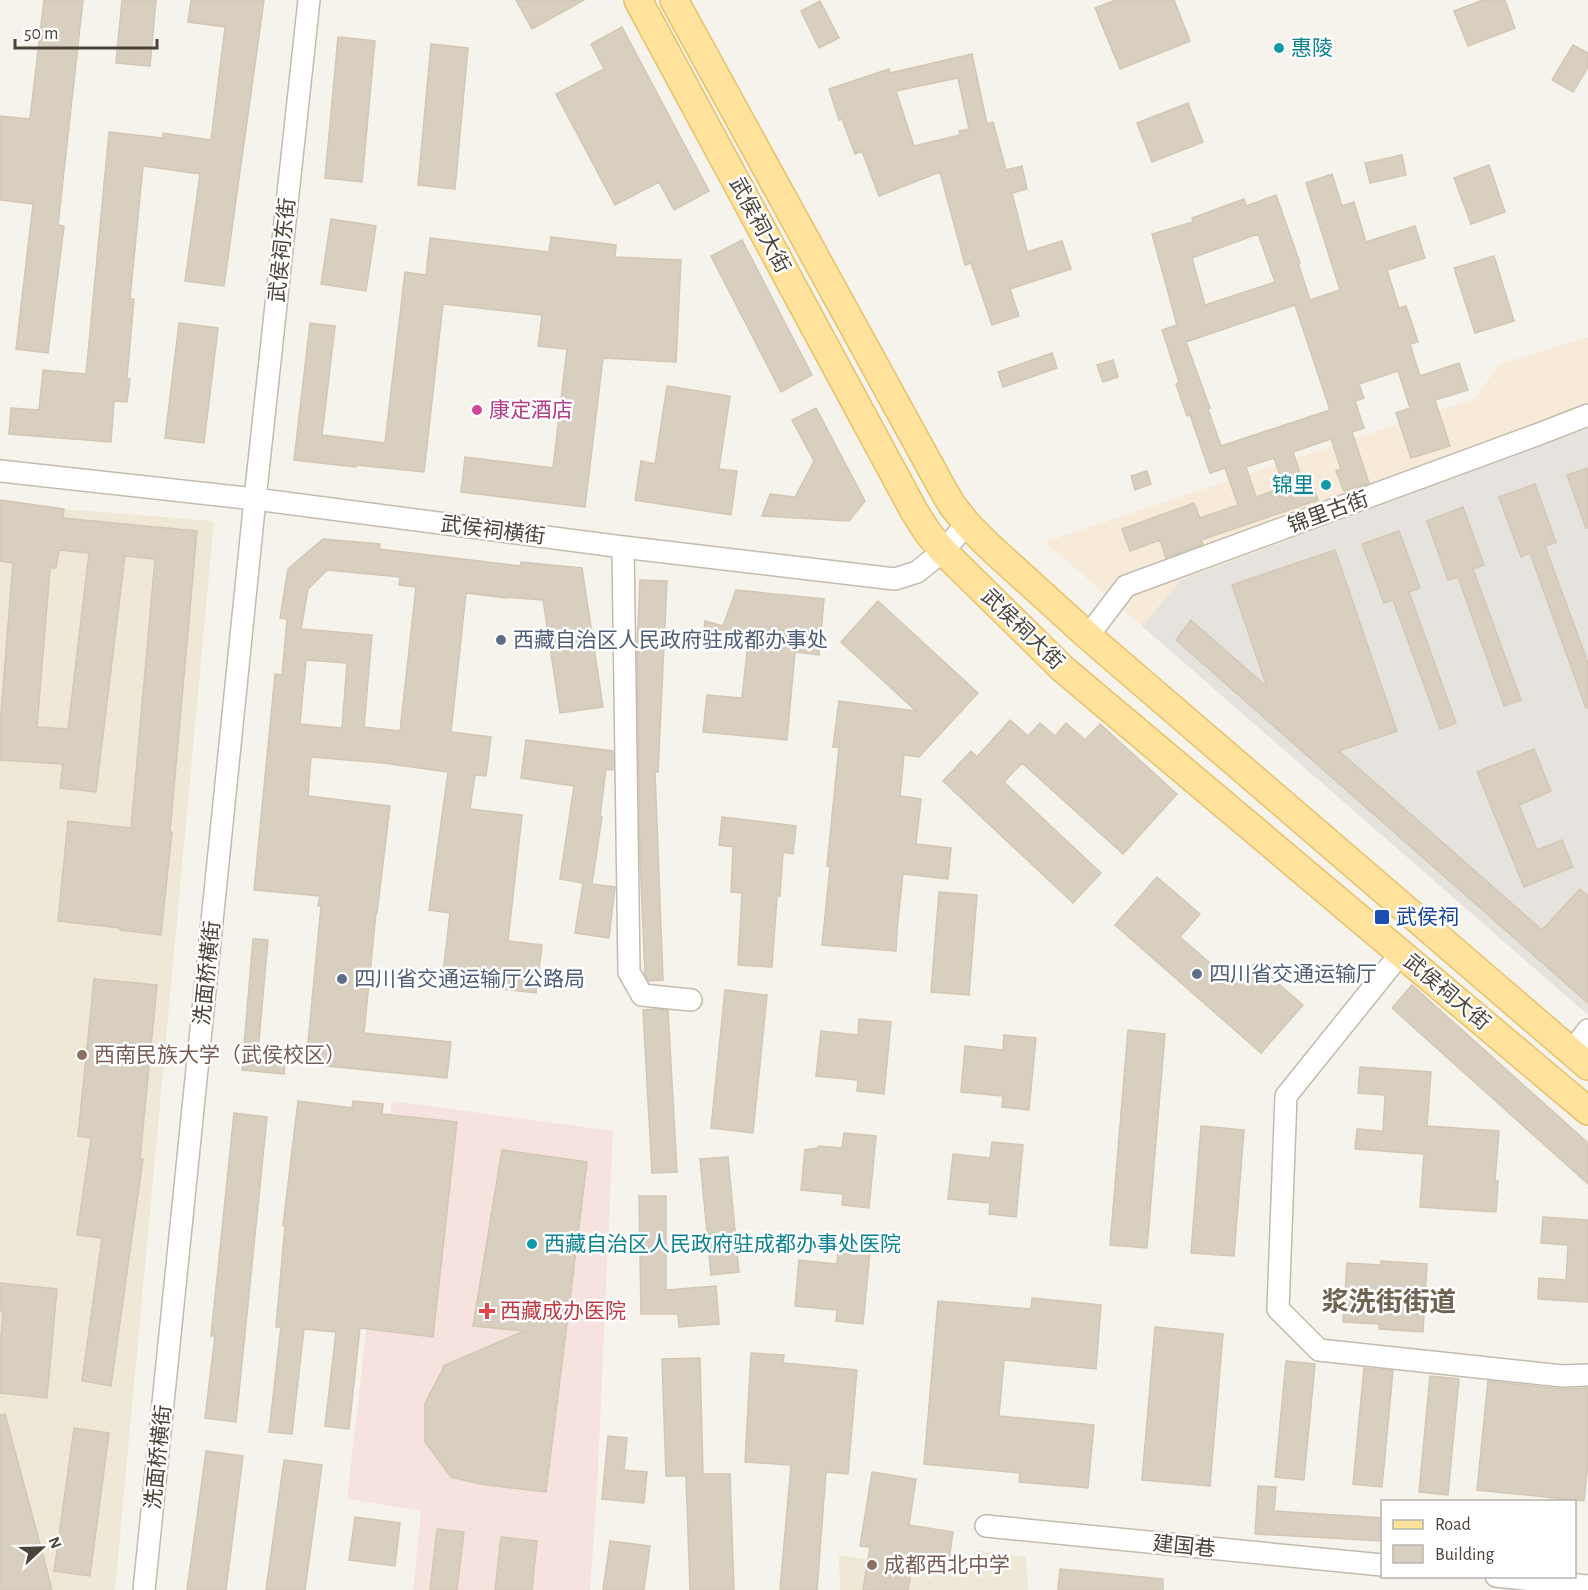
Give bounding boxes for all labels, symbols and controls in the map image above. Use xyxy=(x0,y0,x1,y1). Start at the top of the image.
scale bar xyxy=(15,12,158,50)
text: 50 m xyxy=(24,25,58,43)
place label: 惠陵 xyxy=(1291,37,1333,59)
marker: 惠陵 xyxy=(1272,41,1286,55)
street label: 武侯祠大街 xyxy=(726,173,794,277)
street label: 武侯祠东街 xyxy=(266,197,298,303)
place label: 康定酒店 xyxy=(489,399,573,421)
marker: 康定酒店 xyxy=(470,403,484,417)
place label: 锦里 xyxy=(1272,474,1314,496)
marker: 锦里 xyxy=(1319,478,1333,492)
street label: 锦里古街 xyxy=(1285,487,1371,537)
street label: 武侯祠横街 xyxy=(440,513,546,547)
street label: 武侯祠大街 xyxy=(978,585,1068,673)
place label: 西藏自治区人民政府驻成都办事处 xyxy=(513,629,828,651)
marker: 西藏自治区人民政府驻成都办事处 xyxy=(494,633,508,647)
place label: 武侯祠 xyxy=(1396,906,1459,928)
marker: 武侯祠 xyxy=(1373,908,1391,926)
street label: 洗面桥横街 xyxy=(191,920,223,1026)
street label: 武侯祠大街 xyxy=(1400,950,1494,1034)
place label: 四川省交通运输厅 xyxy=(1209,963,1377,985)
marker: 四川省交通运输厅 xyxy=(1190,967,1204,981)
place label: 四川省交通运输厅公路局 xyxy=(354,968,585,990)
marker: 四川省交通运输厅公路局 xyxy=(335,972,349,986)
place label: 西南民族大学（武侯校区） xyxy=(94,1044,346,1066)
marker: 西南民族大学（武侯校区） xyxy=(75,1048,89,1062)
place label: 西藏自治区人民政府驻成都办事处医院 xyxy=(544,1233,901,1255)
marker: 西藏自治区人民政府驻成都办事处医院 xyxy=(525,1237,539,1251)
district label: 浆洗街街道 xyxy=(1322,1287,1457,1316)
place label: 西藏成办医院 xyxy=(500,1300,626,1322)
marker: 西藏成办医院 xyxy=(478,1302,496,1320)
street label: 洗面桥横街 xyxy=(142,1404,174,1510)
legend xyxy=(1381,1500,1576,1578)
text: Road xyxy=(1435,1516,1471,1534)
north arrow xyxy=(12,1518,72,1578)
street label: 建国巷 xyxy=(1152,1532,1216,1560)
text: N xyxy=(45,1535,64,1551)
text: Building xyxy=(1435,1546,1495,1564)
place label: 成都西北中学 xyxy=(884,1554,1010,1576)
marker: 成都西北中学 xyxy=(865,1558,879,1572)

